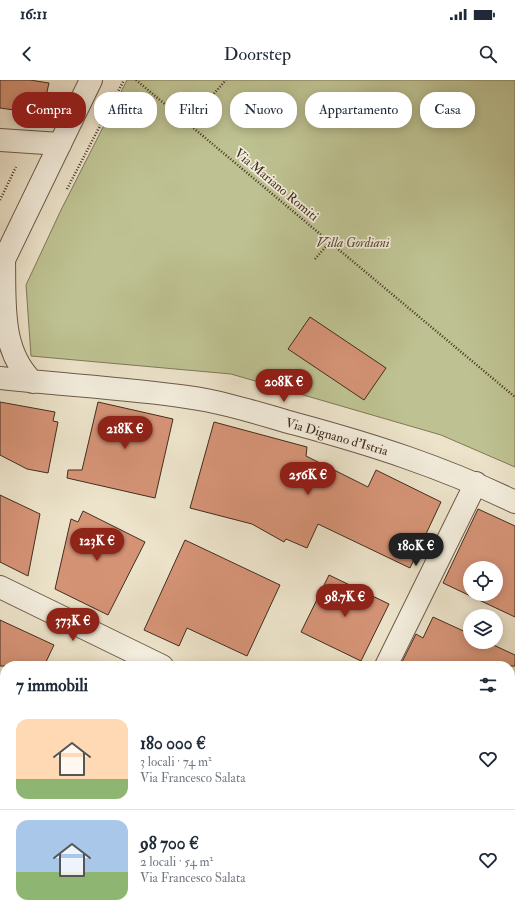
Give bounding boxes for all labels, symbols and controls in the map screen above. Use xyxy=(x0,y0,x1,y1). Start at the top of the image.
text: 16:11 xyxy=(20,5,47,24)
icon: back xyxy=(16,43,38,65)
text: Doorstep xyxy=(224,43,291,66)
icon: search xyxy=(477,43,499,65)
chip: Compra xyxy=(12,92,86,128)
chip: Affitta xyxy=(94,92,157,128)
chip: Filtri xyxy=(165,92,222,128)
chip: Nuovo xyxy=(230,92,297,128)
chip: Appartamento xyxy=(305,92,412,128)
chip: Casa xyxy=(420,92,475,128)
street label: Via Mariano Romiti xyxy=(231,145,322,225)
park label: Villa Gordiani xyxy=(317,235,390,251)
pin: 208K € xyxy=(251,369,317,403)
text: 208K € xyxy=(265,374,303,390)
street label: Via Dignano d'Istria xyxy=(284,415,391,459)
pin: 218K € xyxy=(92,416,158,450)
text: 218K € xyxy=(107,421,143,437)
pin: 256K € xyxy=(275,462,341,496)
text: 256K € xyxy=(289,467,327,483)
pin: 123K € xyxy=(64,528,130,562)
text: 123K € xyxy=(79,533,115,549)
pin: 180K € xyxy=(383,533,449,567)
text: 180K € xyxy=(398,538,434,554)
map controls xyxy=(463,561,503,649)
button: locate xyxy=(463,561,503,601)
pin: 98.7K € xyxy=(308,584,382,618)
text: 98.7K € xyxy=(325,589,365,605)
pin: 373K € xyxy=(40,608,106,642)
button: layers xyxy=(463,609,503,649)
text: 373K € xyxy=(55,613,91,629)
icon: filters xyxy=(477,674,499,696)
text: 7 immobili xyxy=(16,675,88,696)
text: 180 000 € xyxy=(140,733,206,754)
icon: home xyxy=(48,735,96,783)
icon: heart xyxy=(477,748,499,770)
text: 3 locali · 74 m² xyxy=(140,754,212,770)
text: Via Francesco Salata xyxy=(140,770,246,786)
text: 98 700 € xyxy=(140,833,199,854)
icon: home xyxy=(48,836,96,884)
icon: heart xyxy=(477,849,499,871)
text: 2 locali · 54 m² xyxy=(140,854,213,870)
text: Via Francesco Salata xyxy=(140,870,246,886)

